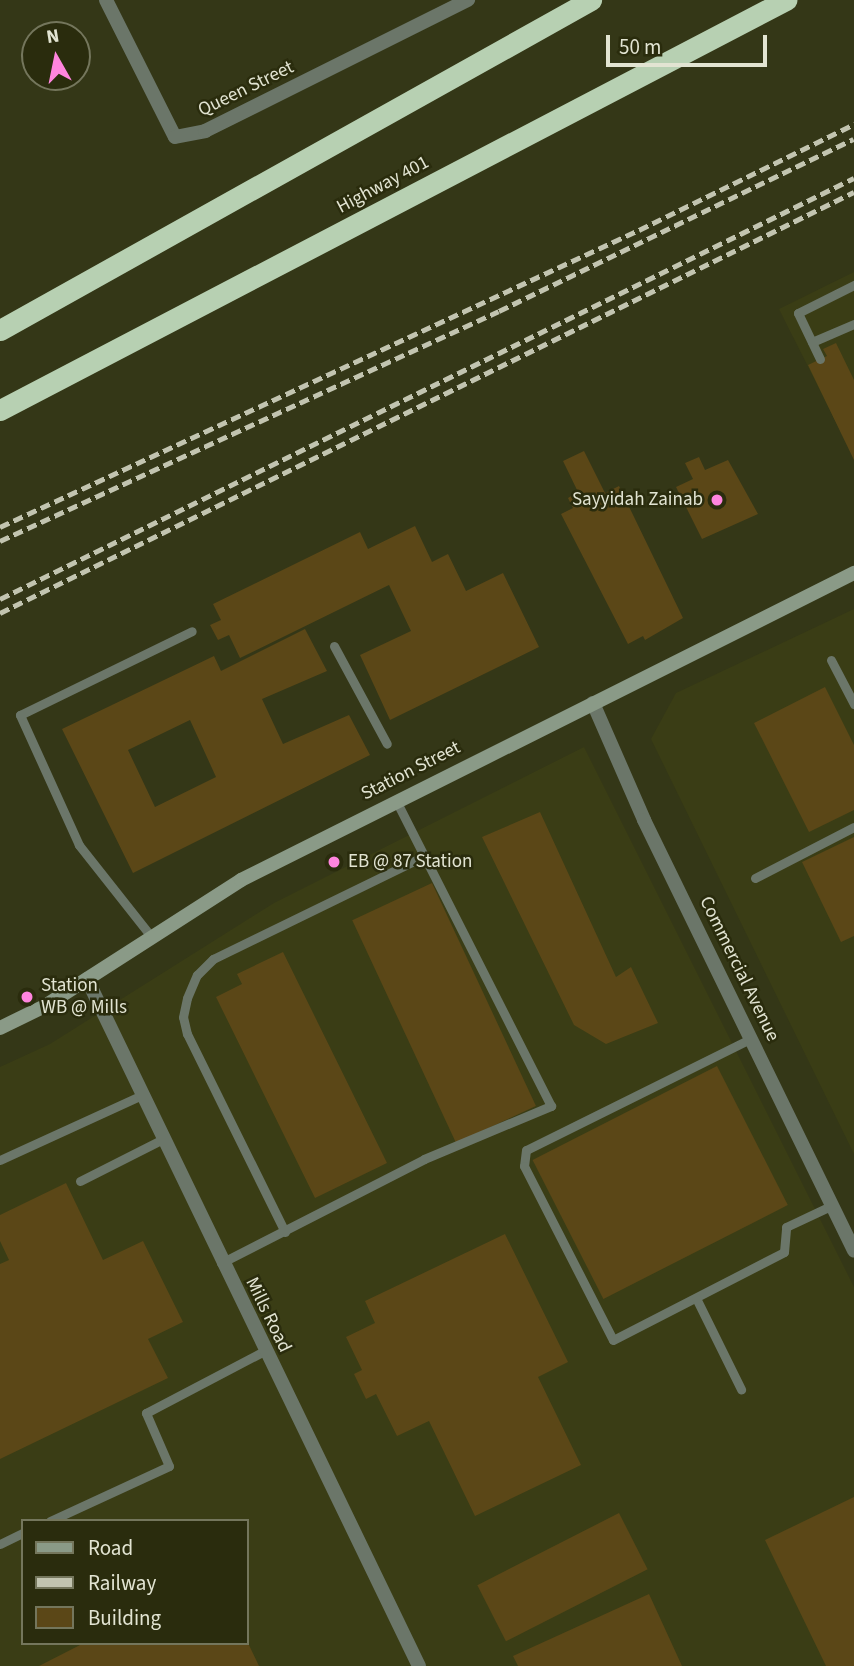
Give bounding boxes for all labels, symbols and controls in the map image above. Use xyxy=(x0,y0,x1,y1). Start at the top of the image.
north arrow xyxy=(21,21,91,91)
scale bar xyxy=(609,21,770,65)
text: N xyxy=(45,22,61,51)
text: 50 m xyxy=(619,32,661,62)
street label: Queen Street xyxy=(194,56,298,122)
street label: Highway 401 xyxy=(333,151,433,219)
place label: Sayyidah Zainab xyxy=(572,489,703,511)
marker: Sayyidah Zainab xyxy=(709,492,725,508)
street label: Station Street xyxy=(358,736,464,806)
place label: EB @ 87 Station xyxy=(348,851,472,873)
marker: EB @ 87 Station xyxy=(326,854,342,870)
street label: Commercial Avenue xyxy=(694,893,784,1045)
place label: Station WB @ Mills xyxy=(41,975,127,1019)
marker: Station WB @ Mills xyxy=(19,989,35,1005)
street label: Mills Road xyxy=(240,1274,296,1356)
legend xyxy=(21,1519,248,1645)
text: Road xyxy=(88,1533,133,1563)
text: Railway xyxy=(88,1568,156,1598)
text: Building xyxy=(88,1603,161,1633)

